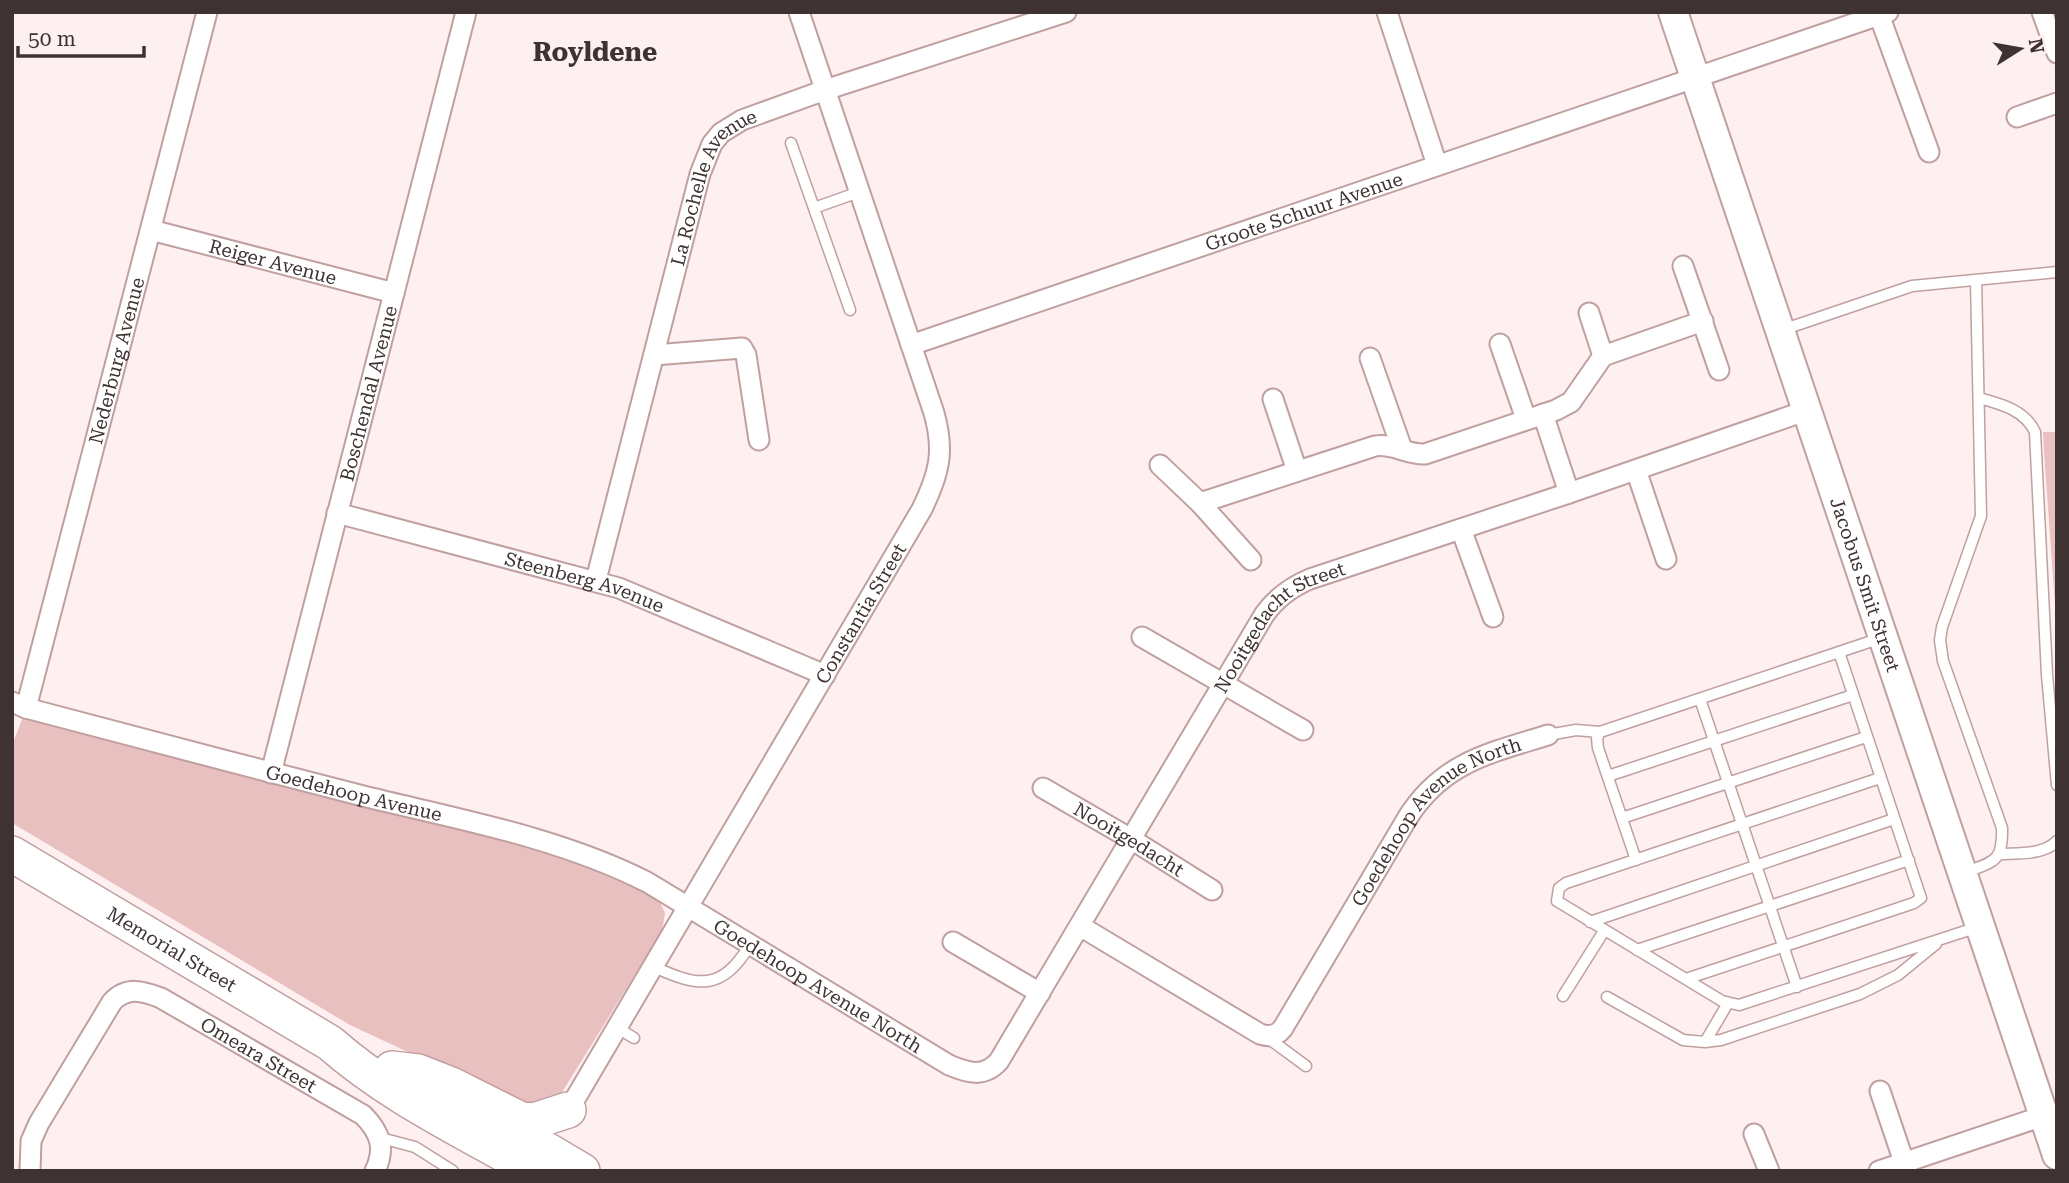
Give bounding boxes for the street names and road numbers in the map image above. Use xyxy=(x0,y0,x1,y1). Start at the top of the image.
street label: La Rochelle Avenue xyxy=(666,105,760,268)
street label: Groote Schuur Avenue xyxy=(1202,167,1406,256)
street label: Reiger Avenue xyxy=(207,235,339,290)
street label: Nederburg Avenue xyxy=(84,275,150,447)
street label: Boschendal Avenue xyxy=(335,303,402,484)
street label: Jacobus Smit Street xyxy=(1825,495,1905,675)
street label: Constantia Street xyxy=(811,539,911,688)
street label: Steenberg Avenue xyxy=(502,547,667,618)
street label: Nooitgedacht Street xyxy=(1209,557,1348,697)
street label: Goedehoop Avenue North xyxy=(1347,733,1524,911)
street label: Goedehoop Avenue xyxy=(263,760,444,826)
street label: Nooitgedacht xyxy=(1070,797,1188,881)
street label: Memorial Street xyxy=(103,902,241,997)
street label: Goedehoop Avenue North xyxy=(709,914,926,1058)
street label: Omeara Street xyxy=(196,1012,321,1098)

